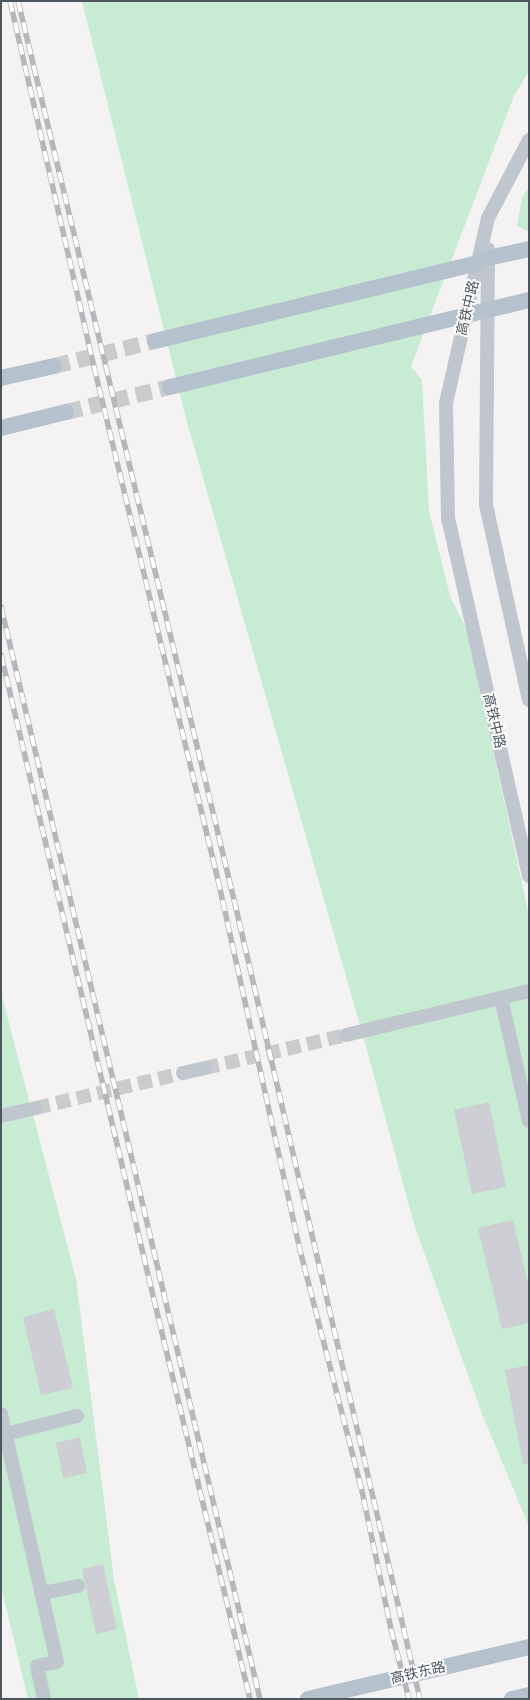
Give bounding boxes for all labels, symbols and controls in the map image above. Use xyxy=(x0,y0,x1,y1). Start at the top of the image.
street label: 高铁中路 xyxy=(454,279,482,337)
street label: 高铁中路 xyxy=(480,692,508,750)
street label: 高铁东路 xyxy=(389,1659,447,1687)

